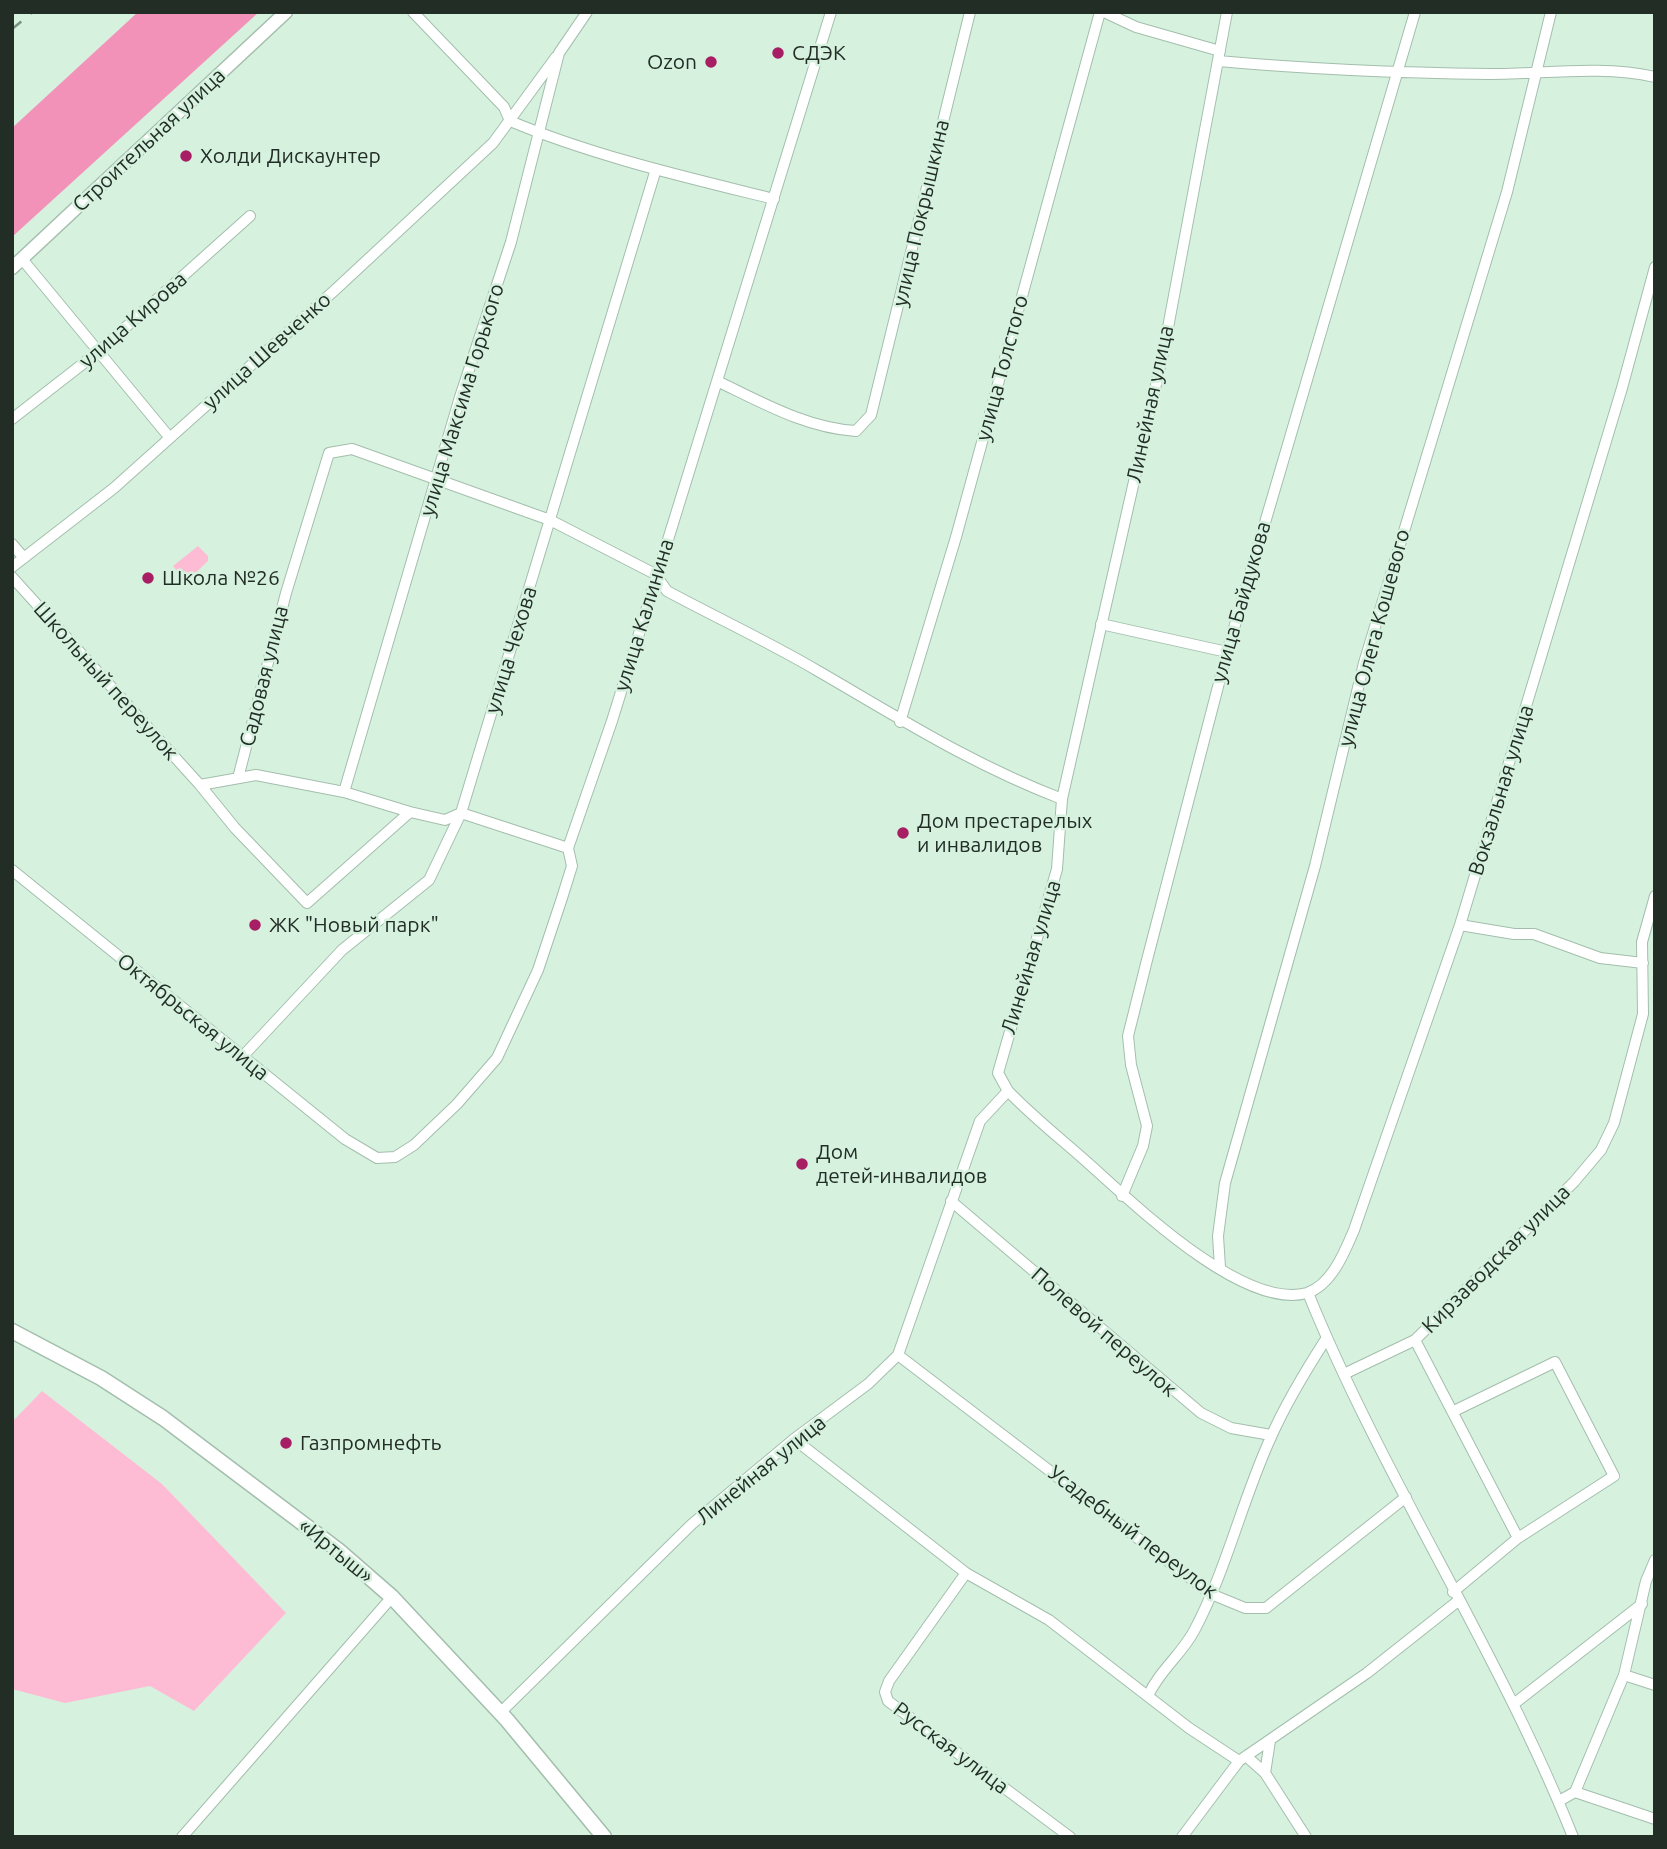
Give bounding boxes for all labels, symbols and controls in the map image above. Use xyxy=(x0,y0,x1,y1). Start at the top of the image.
place label: СДЭК xyxy=(792,40,846,66)
marker: СДЭК xyxy=(770,45,786,61)
place label: Ozon xyxy=(647,49,697,75)
marker: Ozon xyxy=(703,54,719,70)
street label: Строительная улица xyxy=(67,63,231,217)
street label: улица Покрышкина xyxy=(887,117,955,309)
place label: Холди Дискаунтер xyxy=(200,143,381,169)
marker: Холди Дискаунтер xyxy=(178,148,194,164)
street label: улица Кирова xyxy=(74,266,192,374)
street label: улица Максима Горького xyxy=(415,281,509,519)
street label: улица Шевченко xyxy=(198,287,336,415)
street label: улица Толстого xyxy=(970,292,1034,444)
street label: Линейная улица xyxy=(1121,323,1179,485)
street label: улица Байдукова xyxy=(1206,519,1276,685)
street label: улица Олега Кошевого xyxy=(1333,526,1415,750)
street label: улица Калинина xyxy=(609,536,679,694)
place label: Школа №26 xyxy=(162,565,280,591)
marker: Школа №26 xyxy=(140,570,156,586)
street label: улица Чехова xyxy=(480,583,542,717)
street label: Школьный переулок xyxy=(28,597,184,765)
street label: Садовая улица xyxy=(234,603,294,749)
street label: Вокзальная улица xyxy=(1463,702,1539,878)
place label: Дом престарелых и инвалидов xyxy=(917,808,1092,858)
marker: Дом престарелых и инвалидов xyxy=(895,825,911,841)
street label: Линейная улица xyxy=(996,877,1066,1037)
place label: ЖК "Новый парк" xyxy=(269,912,439,938)
marker: ЖК "Новый парк" xyxy=(247,917,263,933)
street label: Октябрьская улица xyxy=(112,948,274,1086)
place label: Дом детей-инвалидов xyxy=(816,1139,987,1189)
marker: Дом детей-инвалидов xyxy=(794,1156,810,1172)
street label: Кирзаводская улица xyxy=(1417,1180,1575,1338)
street label: Полевой переулок xyxy=(1026,1262,1182,1402)
street label: Линейная улица xyxy=(691,1410,831,1530)
place label: Газпромнефть xyxy=(300,1430,441,1456)
marker: Газпромнефть xyxy=(278,1435,294,1451)
street label: Усадебный переулок xyxy=(1043,1460,1223,1604)
street label: «Иртыш» xyxy=(294,1513,378,1589)
street label: Русская улица xyxy=(888,1697,1014,1799)

